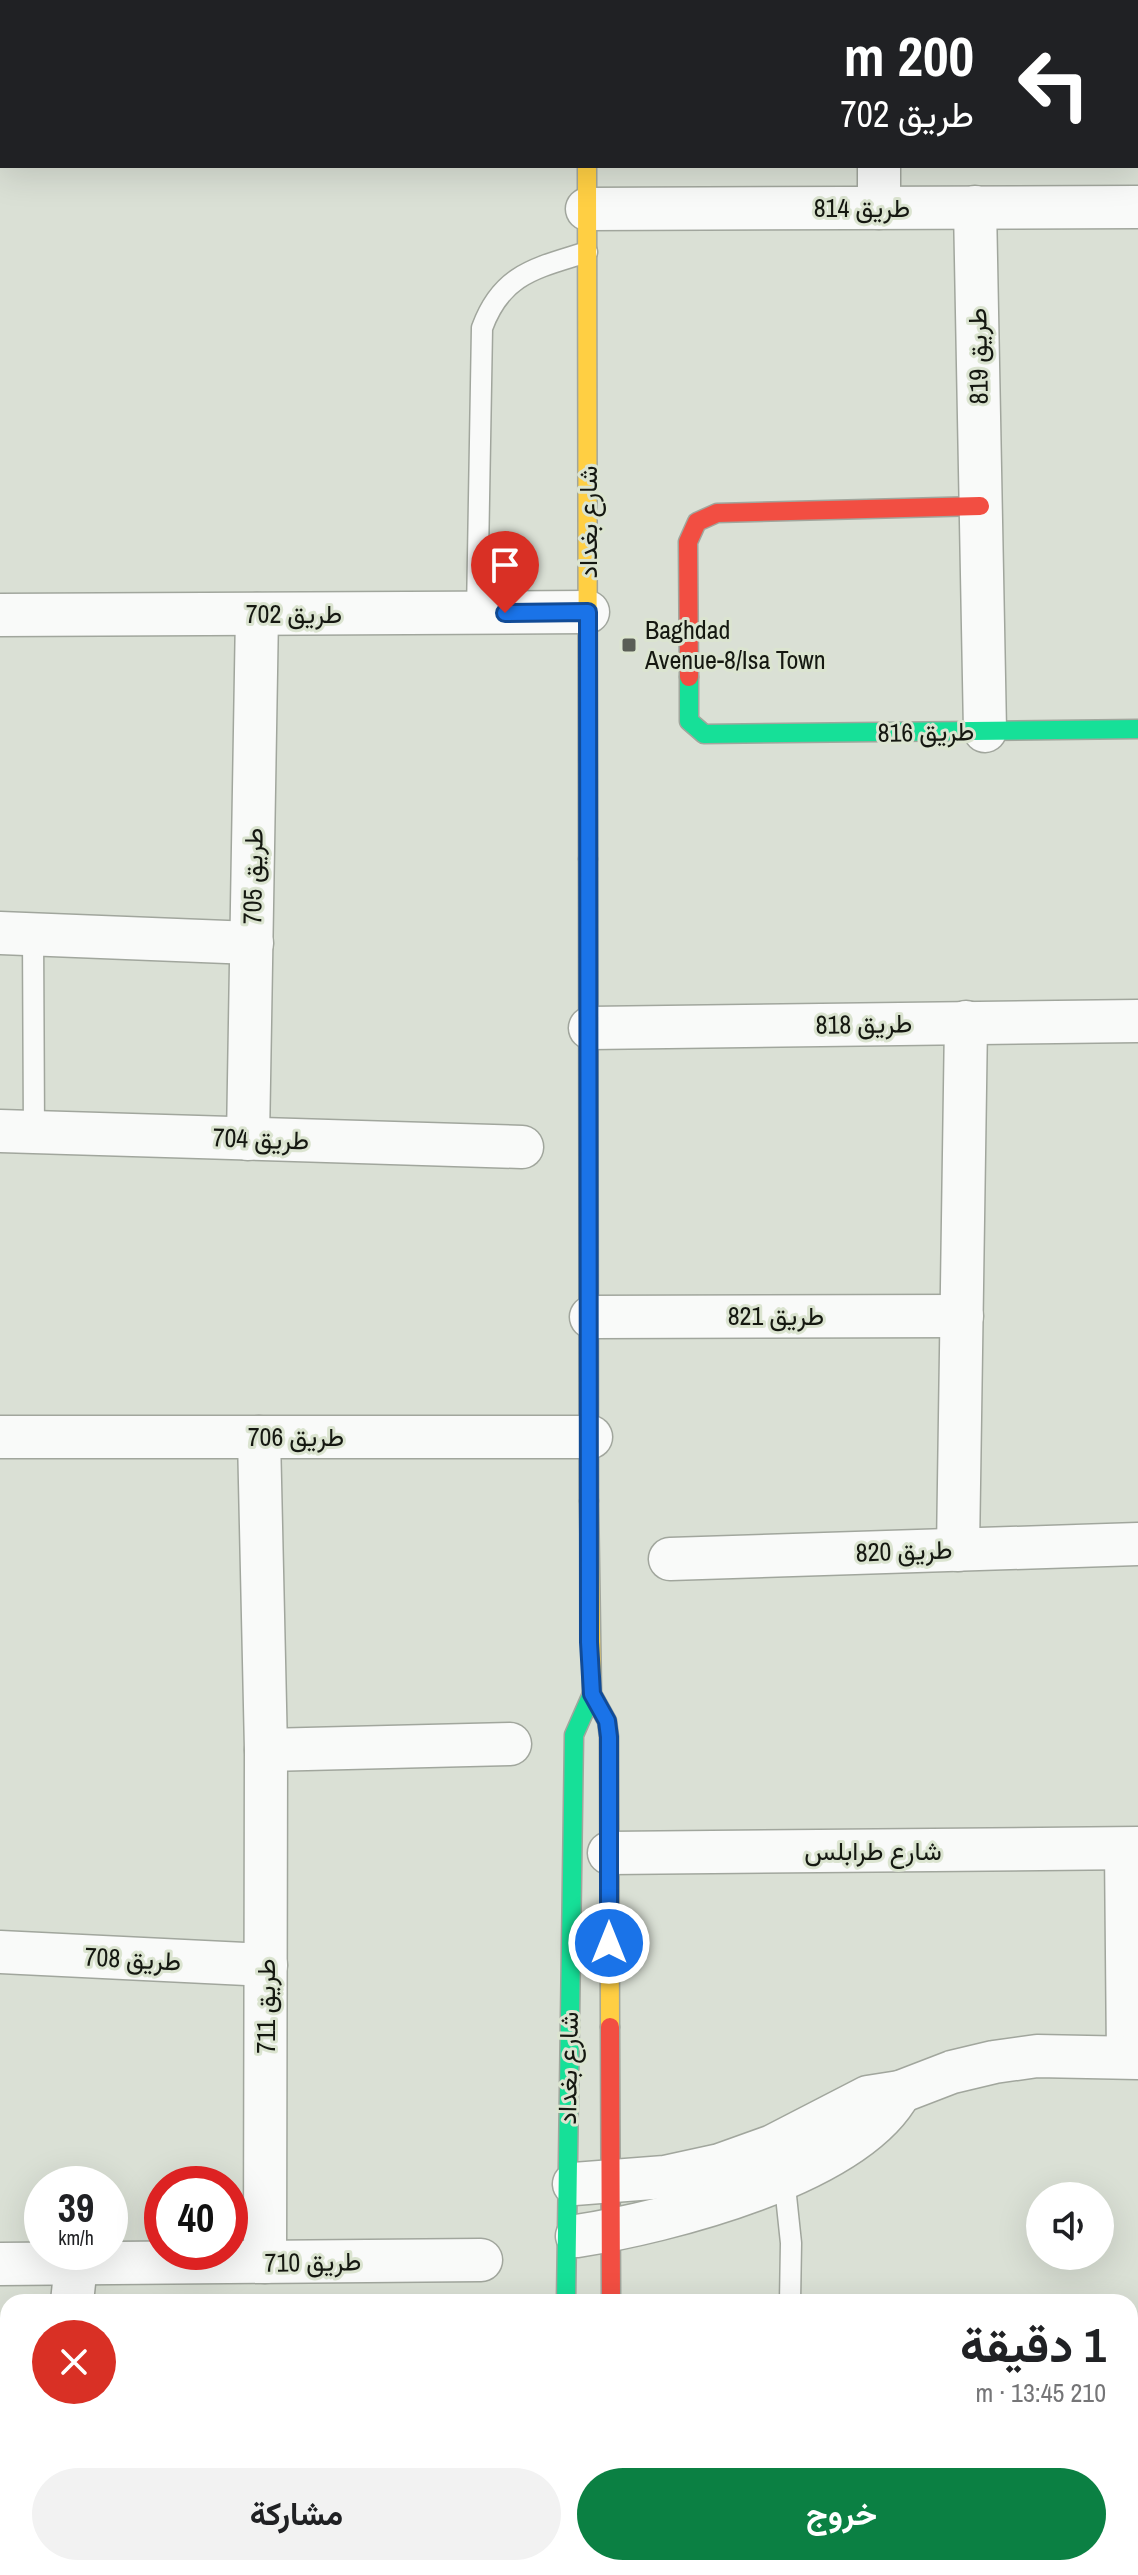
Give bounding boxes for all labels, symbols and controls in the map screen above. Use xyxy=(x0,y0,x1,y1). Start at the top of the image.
text: 200 m xyxy=(844,18,974,93)
icon: left xyxy=(1002,32,1106,136)
text: طريق 702 xyxy=(840,90,974,138)
street label: طريق 814 xyxy=(814,190,910,225)
street label: طريق 819 xyxy=(959,307,996,405)
street label: شارع بغداد xyxy=(570,465,606,579)
pin xyxy=(471,531,539,613)
icon: arrive xyxy=(483,543,527,587)
street label: طريق 702 xyxy=(246,596,342,631)
place label: Baghdad Avenue-8/Isa Town xyxy=(644,612,826,677)
marker: Baghdad Avenue-8/Isa Town xyxy=(620,636,638,654)
street label: طريق 816 xyxy=(877,713,975,750)
street label: طريق 705 xyxy=(234,827,271,925)
street label: طريق 818 xyxy=(815,1005,913,1042)
street label: طريق 704 xyxy=(212,1119,310,1158)
street label: طريق 821 xyxy=(728,1298,824,1333)
street label: طريق 706 xyxy=(248,1419,344,1454)
street label: طريق 820 xyxy=(855,1531,953,1570)
street label: شارع طرابلس xyxy=(804,1833,942,1869)
position arrow xyxy=(567,1901,651,1985)
street label: طريق 708 xyxy=(84,1938,182,1979)
street label: طريق 711 xyxy=(248,1958,283,2054)
street label: شارع بغداد xyxy=(549,2011,587,2125)
speed limit sign: 40 xyxy=(144,2166,248,2270)
text: 39 xyxy=(58,2181,94,2234)
map controls xyxy=(1026,2182,1114,2270)
button: sound xyxy=(1026,2182,1114,2270)
text: km/h xyxy=(58,2224,94,2251)
street label: طريق 710 xyxy=(264,2243,362,2280)
text: 1 دقيقة xyxy=(960,2312,1106,2377)
button: close xyxy=(32,2320,116,2404)
text: 210 m · 13:45 xyxy=(976,2375,1106,2410)
button: مشاركة xyxy=(32,2468,561,2560)
button: خروج xyxy=(577,2468,1106,2560)

